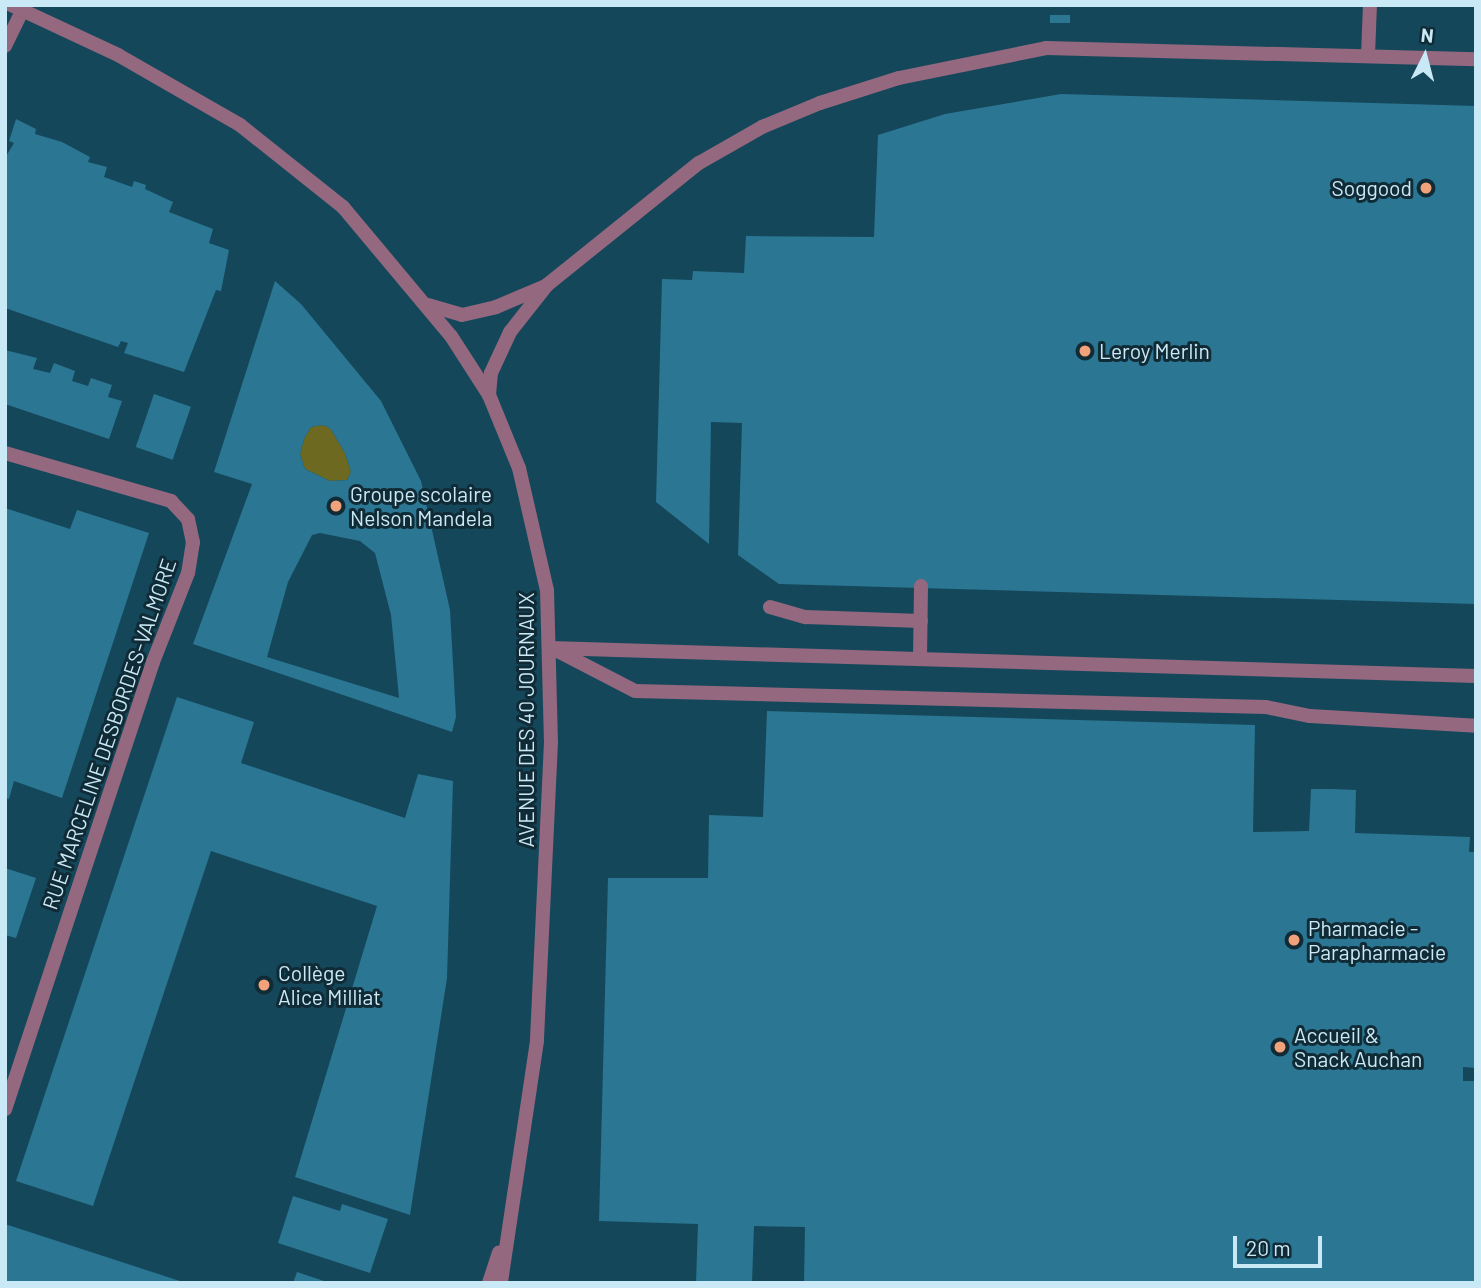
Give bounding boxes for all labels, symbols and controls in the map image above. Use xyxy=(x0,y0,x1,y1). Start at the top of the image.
north arrow xyxy=(1390,21,1460,91)
text: N xyxy=(1420,23,1435,47)
place label: Soggood xyxy=(1331,175,1412,201)
marker: Soggood xyxy=(1418,180,1434,196)
place label: Leroy Merlin xyxy=(1099,338,1210,364)
marker: Leroy Merlin xyxy=(1077,343,1093,359)
place label: Groupe scolaire Nelson Mandela xyxy=(350,481,492,531)
marker: Groupe scolaire Nelson Mandela xyxy=(328,498,344,514)
street label: RUE MARCELINE DESBORDES-VALMORE xyxy=(37,555,181,913)
street label: AVENUE DES 40 JOURNAUX xyxy=(513,592,539,848)
place label: Pharmacie - Parapharmacie xyxy=(1308,915,1446,965)
marker: Pharmacie - Parapharmacie xyxy=(1286,932,1302,948)
place label: Collège Alice Milliat xyxy=(278,960,381,1010)
marker: Collège Alice Milliat xyxy=(256,977,272,993)
place label: Accueil & Snack Auchan xyxy=(1294,1022,1422,1072)
marker: Accueil & Snack Auchan xyxy=(1272,1039,1288,1055)
scale bar xyxy=(1236,1222,1325,1266)
text: 20 m xyxy=(1246,1235,1291,1260)

